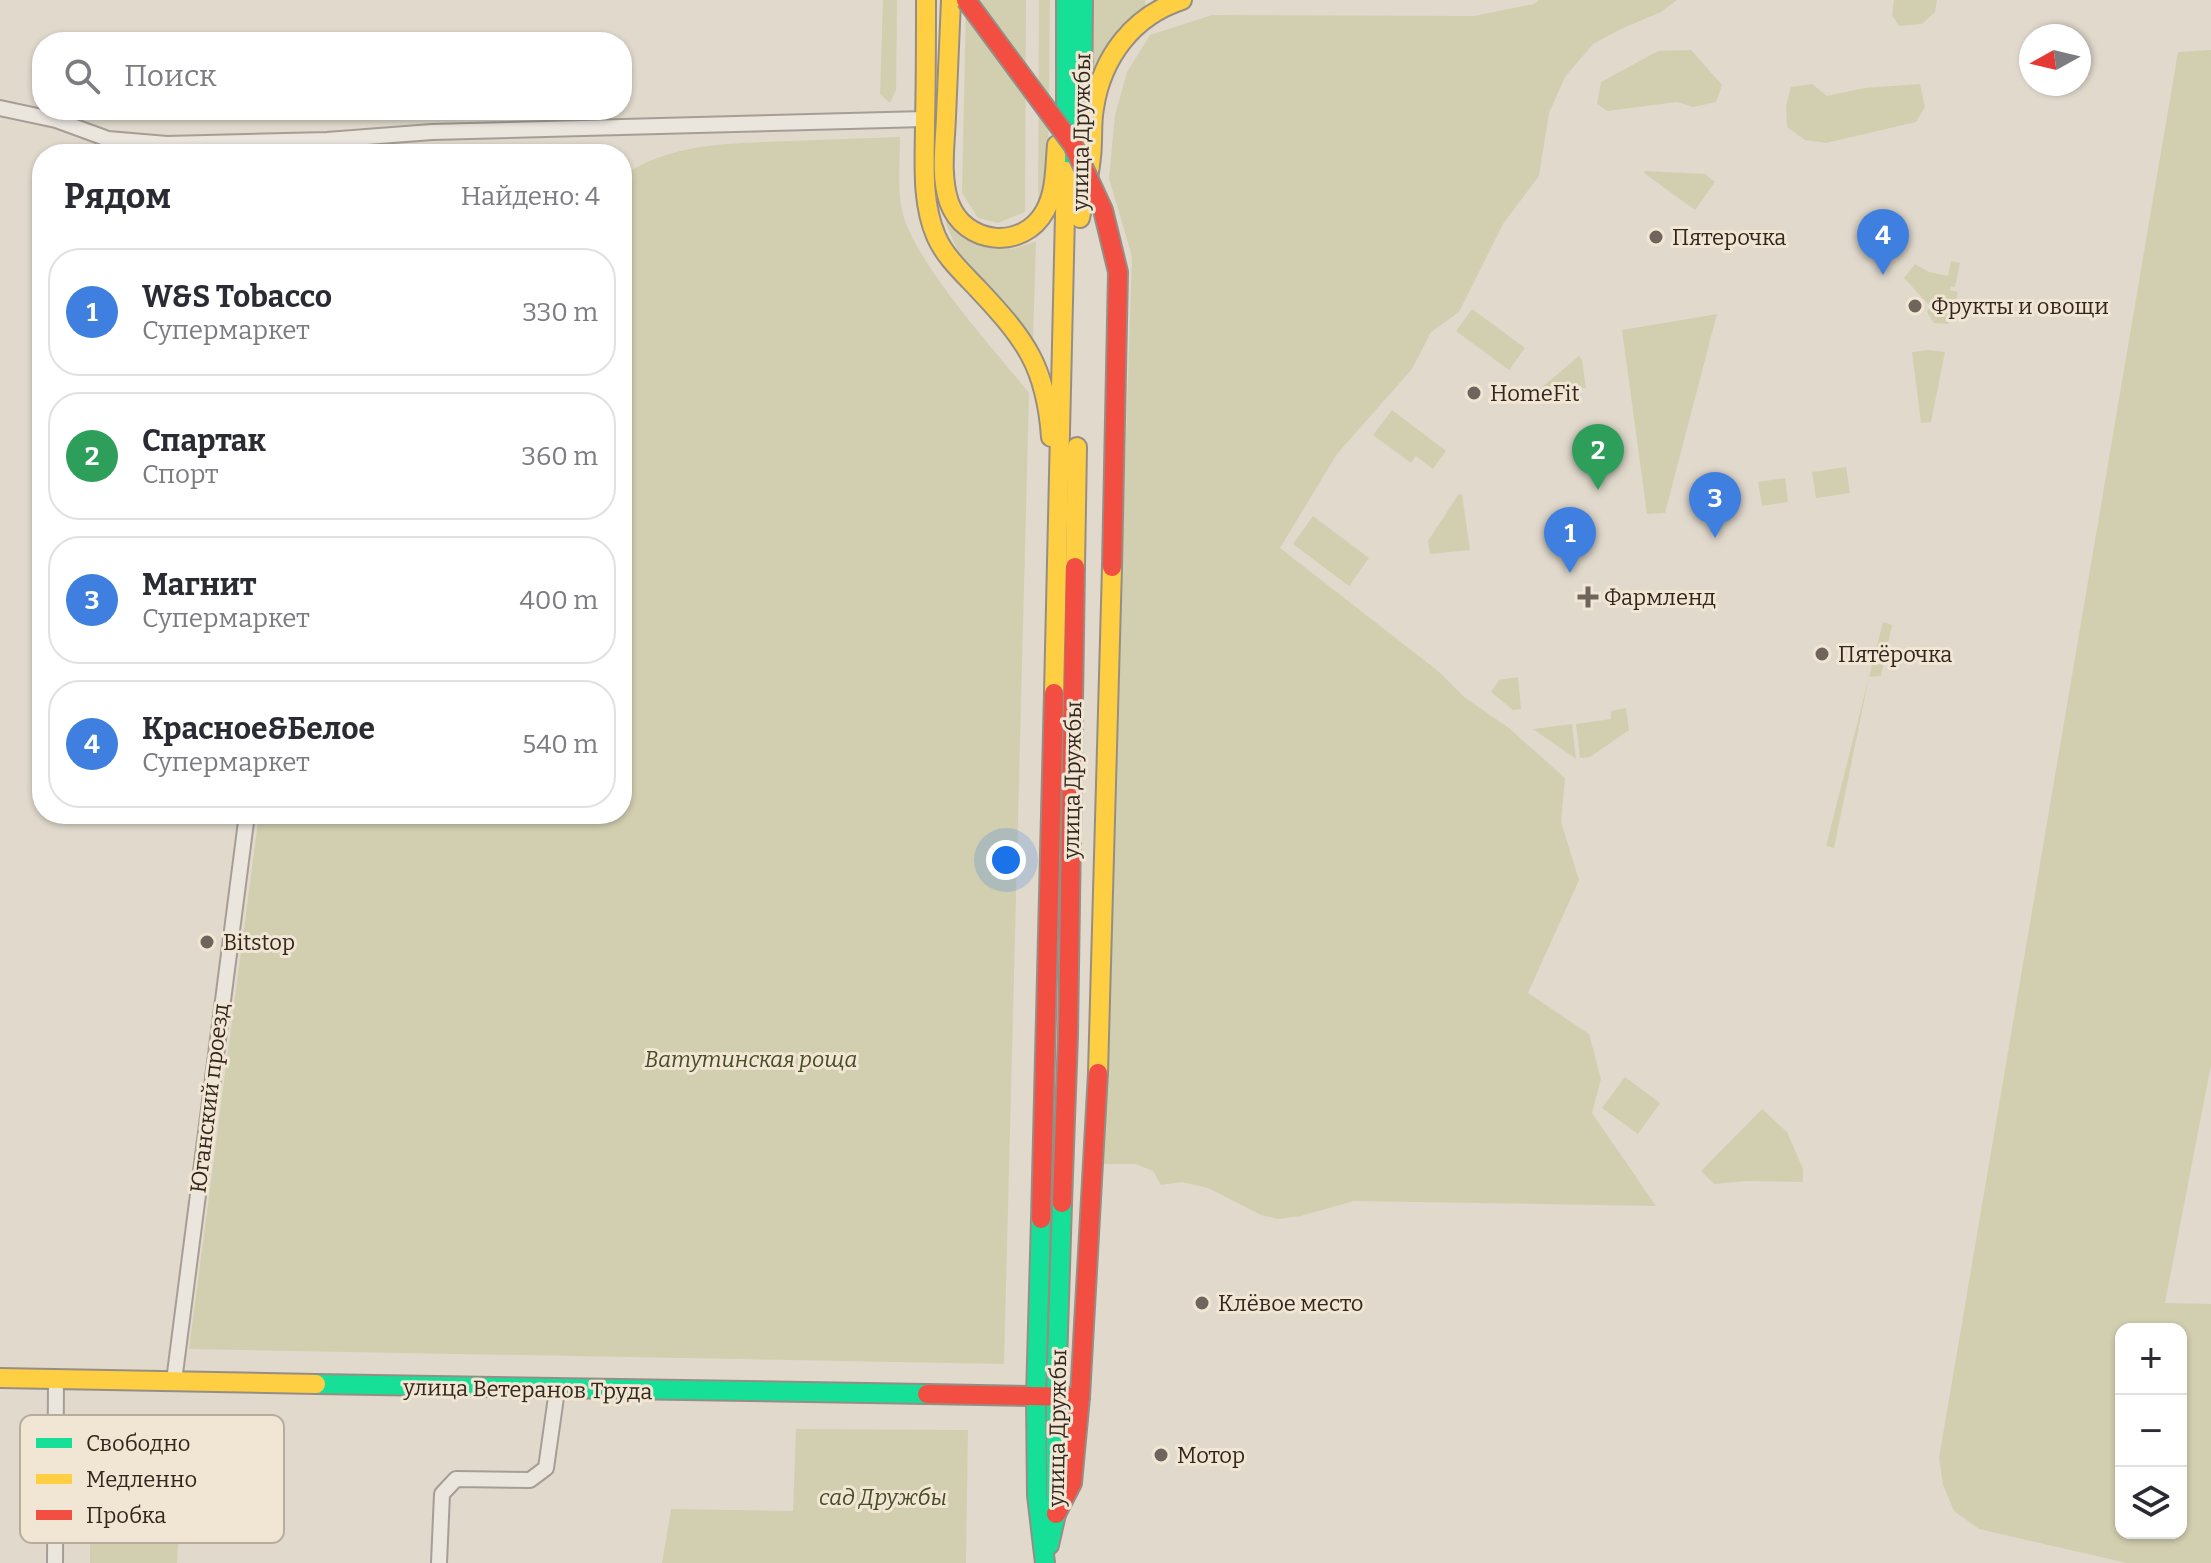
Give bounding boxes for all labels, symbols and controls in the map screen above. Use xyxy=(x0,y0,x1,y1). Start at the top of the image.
north arrow xyxy=(2019,24,2091,96)
search box xyxy=(32,32,632,120)
street label: улица Дружбы xyxy=(1067,53,1096,212)
icon: search xyxy=(60,54,104,98)
text: Поиск xyxy=(124,58,217,94)
text: Рядом xyxy=(64,176,171,217)
text: Найдено: 4 xyxy=(461,181,600,212)
pin: 4 xyxy=(1857,209,1909,275)
place label: Пятерочка xyxy=(1672,224,1786,251)
marker: Пятерочка xyxy=(1647,228,1665,246)
text: W&S Tobacco xyxy=(142,279,332,315)
place label: Фрукты и овощи xyxy=(1931,293,2109,320)
text: 1 xyxy=(86,297,98,328)
text: 330 m xyxy=(522,297,598,328)
marker: Фрукты и овощи xyxy=(1906,297,1924,315)
text: Супермаркет xyxy=(142,315,310,346)
place label: HomeFit xyxy=(1490,380,1579,407)
marker: HomeFit xyxy=(1465,384,1483,402)
text: Спартак xyxy=(142,423,266,459)
pin: 2 xyxy=(1572,424,1624,490)
text: 2 xyxy=(85,441,99,472)
text: 360 m xyxy=(521,441,598,472)
text: Спорт xyxy=(142,459,218,490)
pin: 3 xyxy=(1689,472,1741,538)
pin: 1 xyxy=(1544,507,1596,573)
text: Магнит xyxy=(142,567,256,603)
place label: Фармленд xyxy=(1604,584,1716,611)
text: 3 xyxy=(85,585,99,616)
text: 400 m xyxy=(519,585,598,616)
marker: Фармленд xyxy=(1579,588,1597,606)
text: Супермаркет xyxy=(142,603,310,634)
place label: Пятёрочка xyxy=(1838,641,1952,668)
marker: Пятёрочка xyxy=(1813,645,1831,663)
street label: улица Дружбы xyxy=(1058,701,1087,860)
text: Красное&Белое xyxy=(142,711,375,747)
text: 4 xyxy=(84,729,100,760)
text: 540 m xyxy=(522,729,598,760)
text: Супермаркет xyxy=(142,747,310,778)
your location xyxy=(986,840,1026,880)
place label: Bitstop xyxy=(223,929,295,956)
marker: Bitstop xyxy=(198,933,216,951)
street label: Юганский проезд xyxy=(184,1002,235,1194)
park label: Ватутинская роща xyxy=(645,1046,857,1073)
place label: Клёвое место xyxy=(1218,1290,1363,1317)
marker: Клёвое место xyxy=(1193,1294,1211,1312)
map controls xyxy=(2115,1323,2187,1539)
button: + xyxy=(2115,1323,2187,1395)
street label: улица Дружбы xyxy=(1043,1349,1072,1508)
street label: улица Ветеранов Труда xyxy=(402,1374,653,1405)
button: − xyxy=(2115,1395,2187,1467)
legend xyxy=(20,1415,284,1543)
text: Свободно xyxy=(86,1430,190,1457)
place label: Мотор xyxy=(1177,1442,1245,1469)
marker: Мотор xyxy=(1152,1446,1170,1464)
text: Медленно xyxy=(86,1466,197,1493)
button: layers xyxy=(2115,1467,2187,1539)
park label: сад Дружбы xyxy=(819,1484,947,1511)
text: Пробка xyxy=(86,1502,166,1529)

